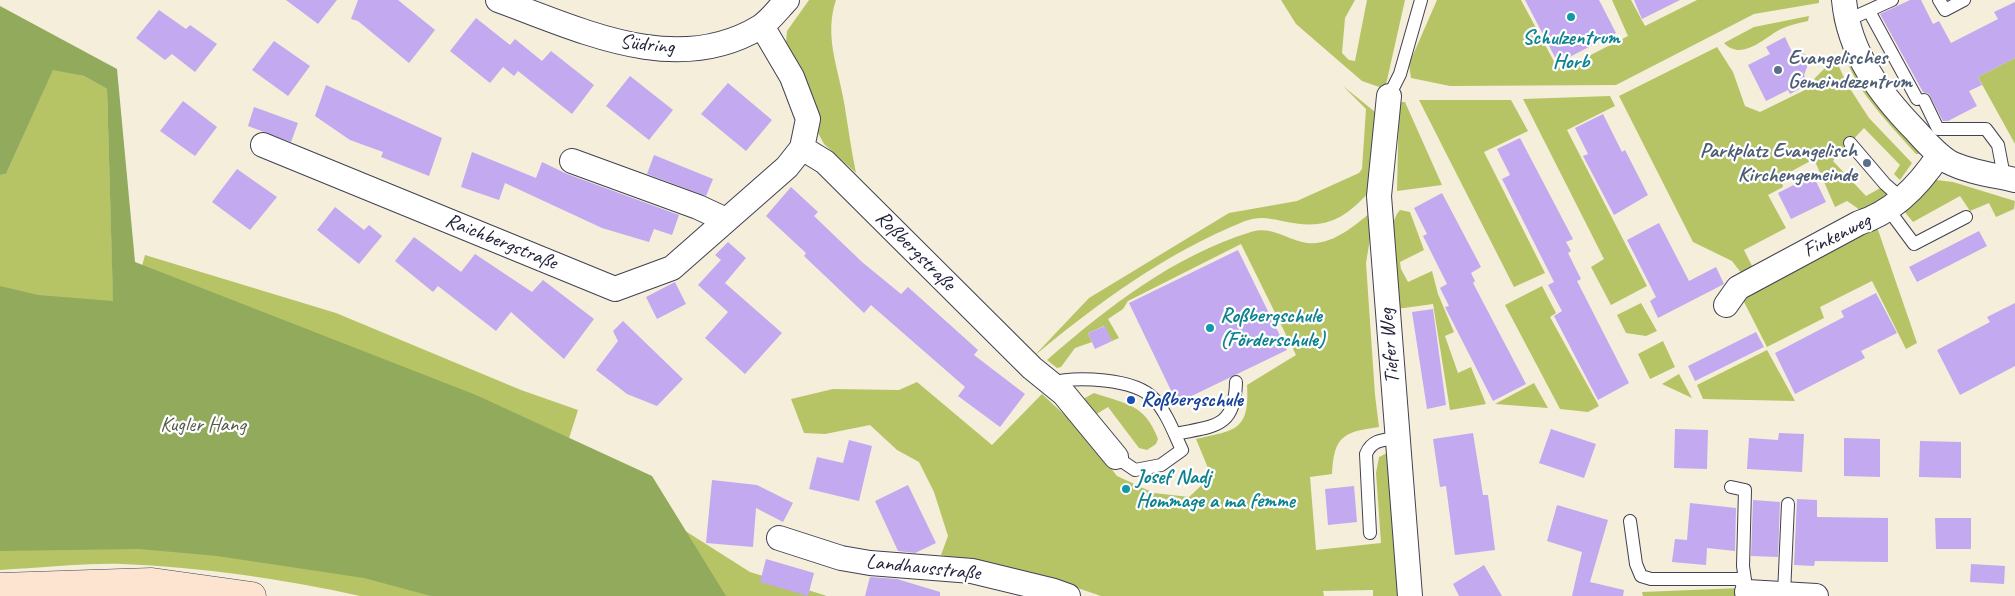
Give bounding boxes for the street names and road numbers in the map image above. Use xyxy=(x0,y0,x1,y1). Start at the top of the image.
street label: Südring xyxy=(619,30,675,60)
street label: Roßbergstraße xyxy=(870,206,960,296)
street label: Raichbergstraße xyxy=(441,208,561,276)
street label: Finkenweg xyxy=(1799,208,1875,264)
street label: Tiefer Weg xyxy=(1374,307,1406,385)
street label: Landhausstraße xyxy=(865,549,981,587)

